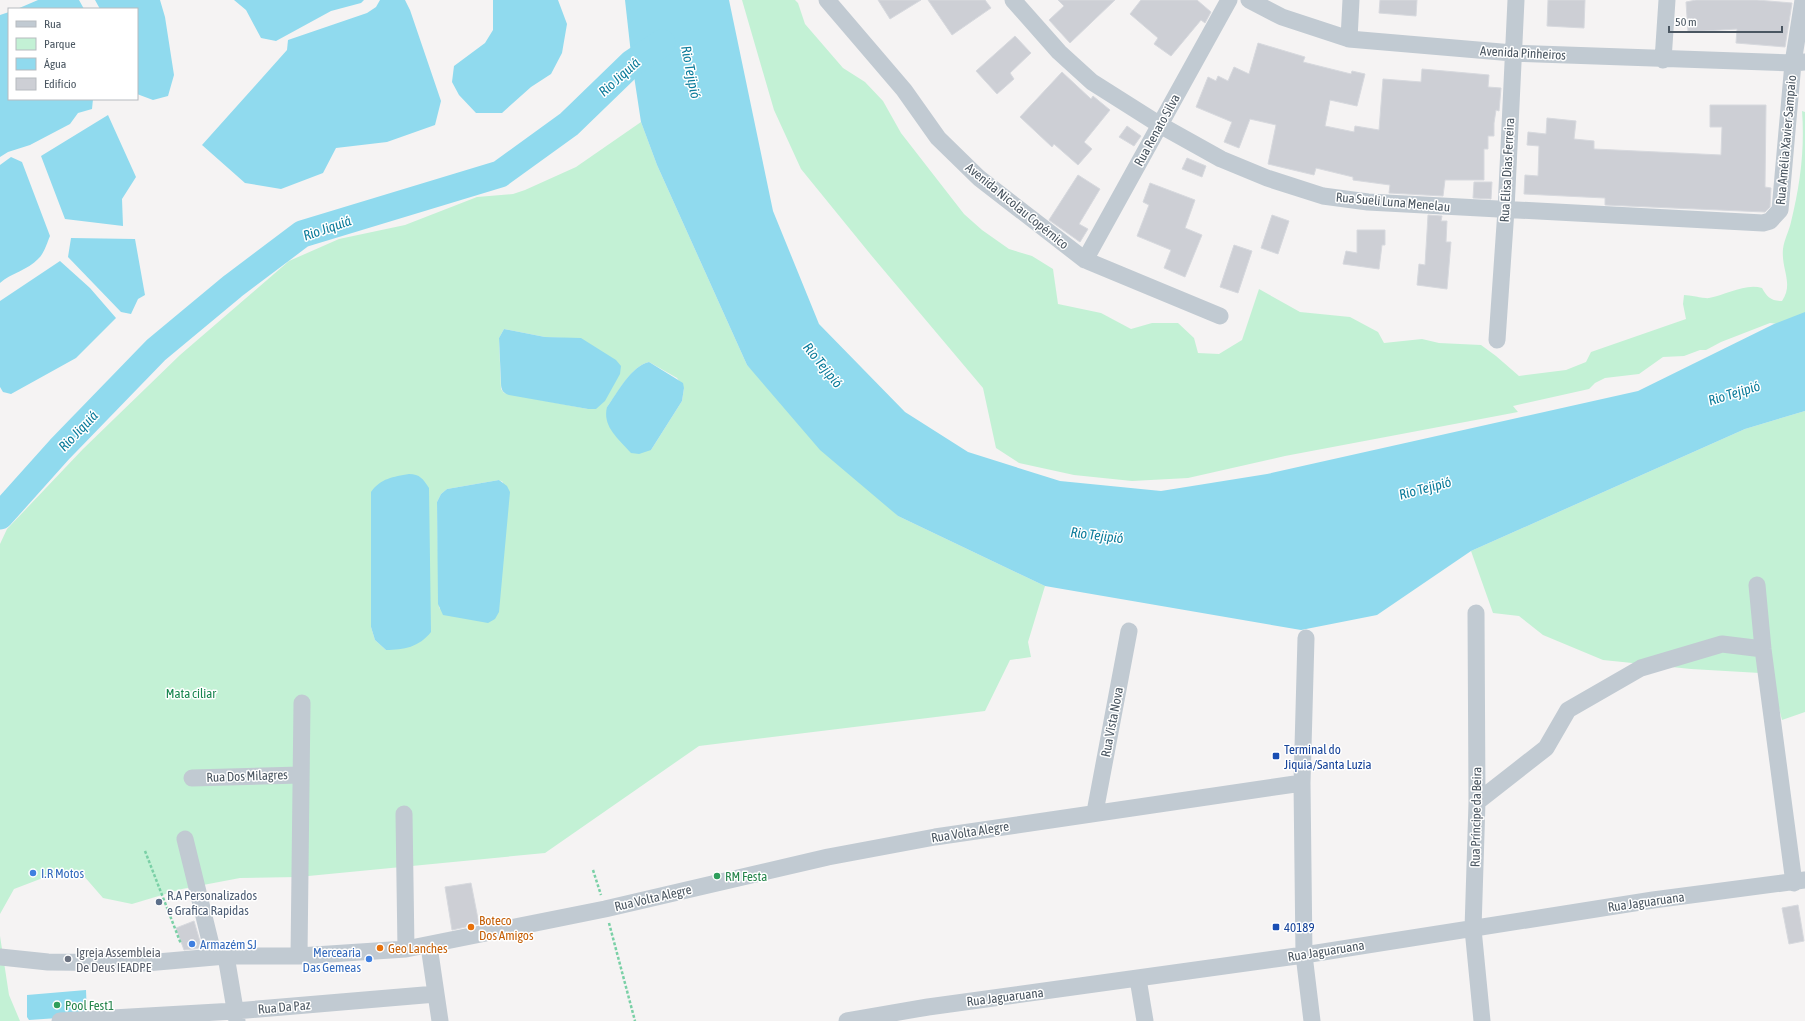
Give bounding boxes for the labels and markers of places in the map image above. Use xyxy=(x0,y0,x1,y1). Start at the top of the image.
place label: Terminal do Jiquia/Santa Luzia xyxy=(1284,742,1371,772)
marker: Terminal do Jiquia/Santa Luzia xyxy=(1271,751,1281,761)
place label: I.R Motos xyxy=(41,866,84,881)
marker: I.R Motos xyxy=(28,868,38,878)
place label: RM Festa xyxy=(725,869,767,884)
marker: RM Festa xyxy=(712,871,722,881)
place label: R.A Personalizados e Grafica Rapidas xyxy=(167,888,257,918)
marker: R.A Personalizados e Grafica Rapidas xyxy=(154,897,164,907)
place label: Boteco Dos Amigos xyxy=(479,913,534,943)
place label: 40189 xyxy=(1284,920,1315,935)
marker: Boteco Dos Amigos xyxy=(466,922,476,932)
marker: 40189 xyxy=(1271,922,1281,932)
place label: Armazém SJ xyxy=(200,937,257,952)
marker: Armazém SJ xyxy=(187,939,197,949)
place label: Geo Lanches xyxy=(388,941,448,956)
marker: Geo Lanches xyxy=(375,943,385,953)
place label: Igreja Assembleia De Deus IEADPE xyxy=(76,945,161,975)
place label: Mercearia Das Gemeas xyxy=(303,945,361,975)
marker: Igreja Assembleia De Deus IEADPE xyxy=(63,954,73,964)
marker: Mercearia Das Gemeas xyxy=(364,954,374,964)
place label: Pool Fest1 xyxy=(65,998,114,1013)
marker: Pool Fest1 xyxy=(52,1000,62,1010)

